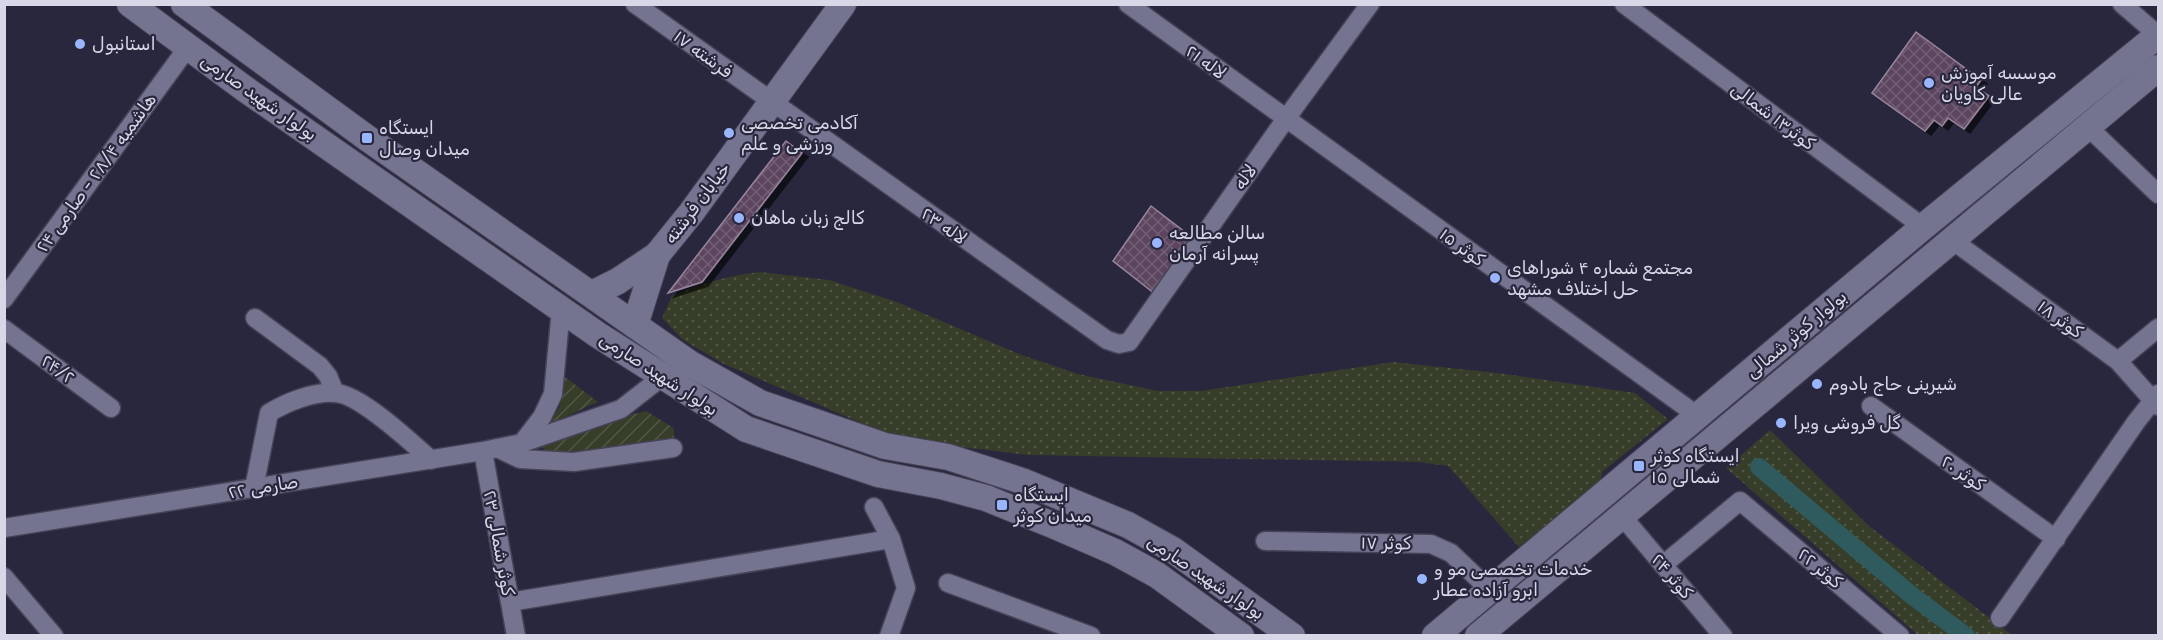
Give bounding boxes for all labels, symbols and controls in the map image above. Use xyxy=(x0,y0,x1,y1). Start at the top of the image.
street label: فرشته ۱۷ xyxy=(669,25,737,83)
place label: استانبول xyxy=(92,33,156,55)
marker: استانبول xyxy=(73,37,87,51)
street label: لاله ۲۱ xyxy=(1181,40,1231,84)
street label: بولوار شهید صارمی xyxy=(197,49,321,145)
place label: موسسه آموزش عالی کاویان xyxy=(1941,62,2056,105)
marker: موسسه آموزش عالی کاویان xyxy=(1922,76,1936,90)
street label: کوثر۱۳ شمالی xyxy=(1727,77,1819,155)
street label: هاشمیه ۲۸/۴ - صارمی ۲۴ xyxy=(31,89,161,257)
place label: آکادمی تخصصی ورزشی و علم xyxy=(741,112,859,156)
place label: ایستگاه میدان وصال xyxy=(379,117,470,160)
marker: آکادمی تخصصی ورزشی و علم xyxy=(722,126,736,140)
marker: ایستگاه میدان وصال xyxy=(360,131,374,145)
street label: خیابان فرشته xyxy=(659,158,735,248)
street label: لاله xyxy=(1229,160,1261,194)
street label: لاله ۲۳ xyxy=(917,202,971,250)
place label: کالج زبان ماهان xyxy=(751,207,864,230)
marker: کالج زبان ماهان xyxy=(732,211,746,225)
place label: سالن مطالعه پسرانه آرمان xyxy=(1169,222,1265,266)
street label: کوثر ۱۵ xyxy=(1435,223,1489,271)
marker: سالن مطالعه پسرانه آرمان xyxy=(1150,236,1164,250)
place label: مجتمع شماره ۴ شوراهای حل اختلاف مشهد xyxy=(1507,257,1693,300)
marker: مجتمع شماره ۴ شوراهای حل اختلاف مشهد xyxy=(1488,271,1502,285)
street label: بولوار کوثر شمالی xyxy=(1741,285,1851,383)
street label: کوثر ۱۸ xyxy=(2033,295,2087,343)
street label: بولوار شهید صارمی xyxy=(596,328,722,420)
street label: ۲۴/۲ xyxy=(37,349,79,389)
place label: شیرینی حاج بادوم xyxy=(1829,373,1957,396)
marker: شیرینی حاج بادوم xyxy=(1810,377,1824,391)
place label: گل فروشی ویرا xyxy=(1793,412,1901,434)
marker: گل فروشی ویرا xyxy=(1774,416,1788,430)
place label: ایستگاه کوثر شمالی ۱۵ xyxy=(1650,445,1740,488)
street label: کوثر ۲۰ xyxy=(1937,450,1989,496)
marker: ایستگاه کوثر شمالی ۱۵ xyxy=(1632,459,1646,473)
street label: صارمی ۲۲ xyxy=(226,471,300,503)
place label: ایستگاه میدان کوثر xyxy=(1013,484,1092,527)
street label: کوثر شمالی ۲۳ xyxy=(479,489,519,597)
marker: ایستگاه میدان کوثر xyxy=(995,498,1009,512)
street label: بولوار شهید صارمی xyxy=(1143,530,1269,624)
street label: کوثر ۱۷ xyxy=(1360,532,1412,554)
street label: کوثر ۲۲ xyxy=(1793,543,1847,593)
street label: کوثر ۲۴ xyxy=(1647,549,1697,603)
place label: خدمات تخصصی مو و ابرو آزاده عطار xyxy=(1433,558,1592,601)
marker: خدمات تخصصی مو و ابرو آزاده عطار xyxy=(1415,572,1429,586)

